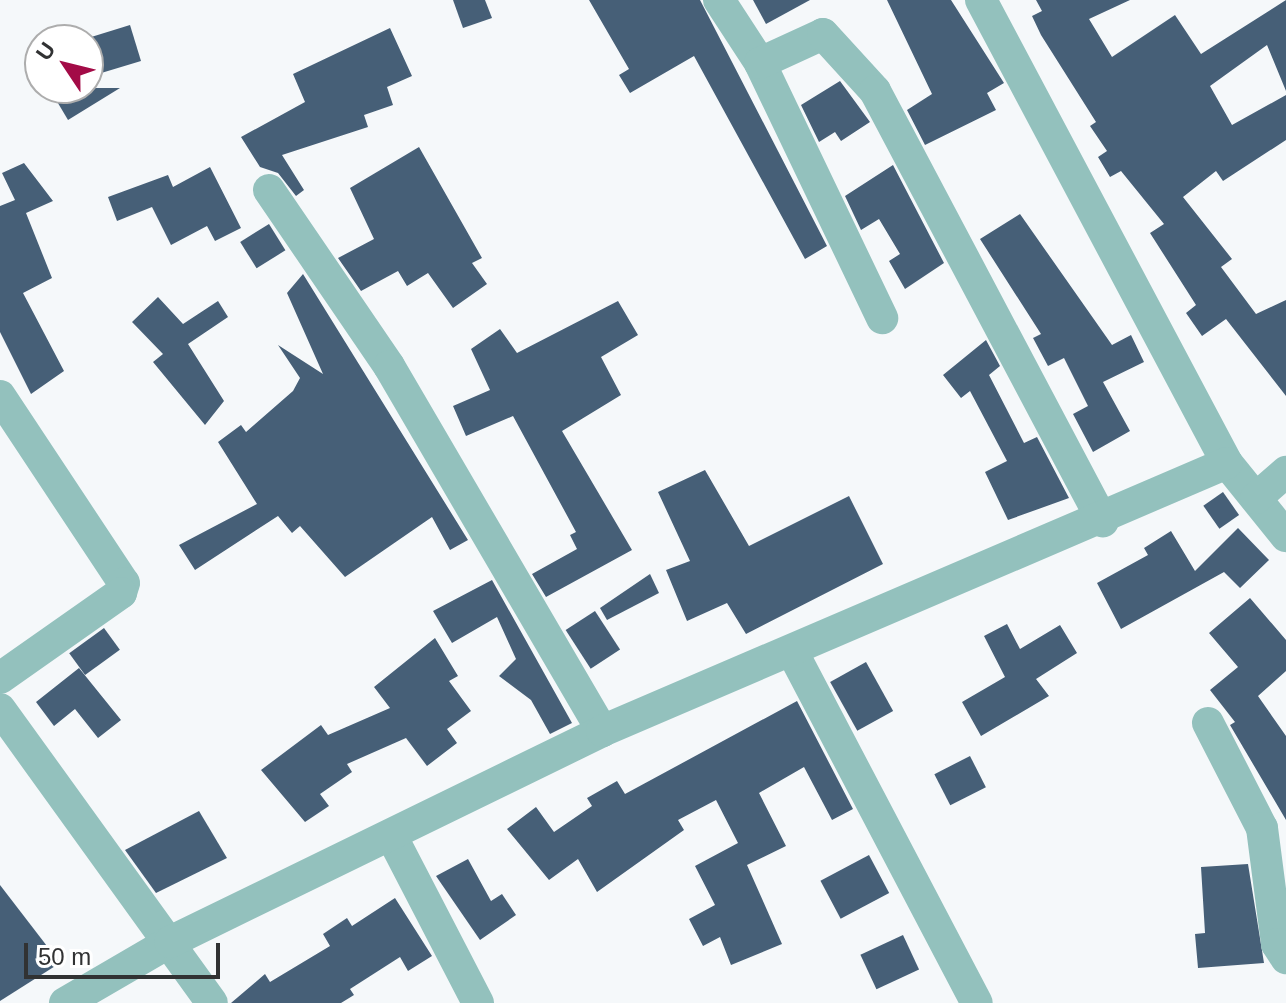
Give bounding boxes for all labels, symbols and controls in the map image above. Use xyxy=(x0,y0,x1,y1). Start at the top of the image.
north arrow xyxy=(24,24,104,104)
text: U xyxy=(31,37,60,65)
scale bar xyxy=(28,927,224,977)
text: 50 m xyxy=(38,943,91,970)

